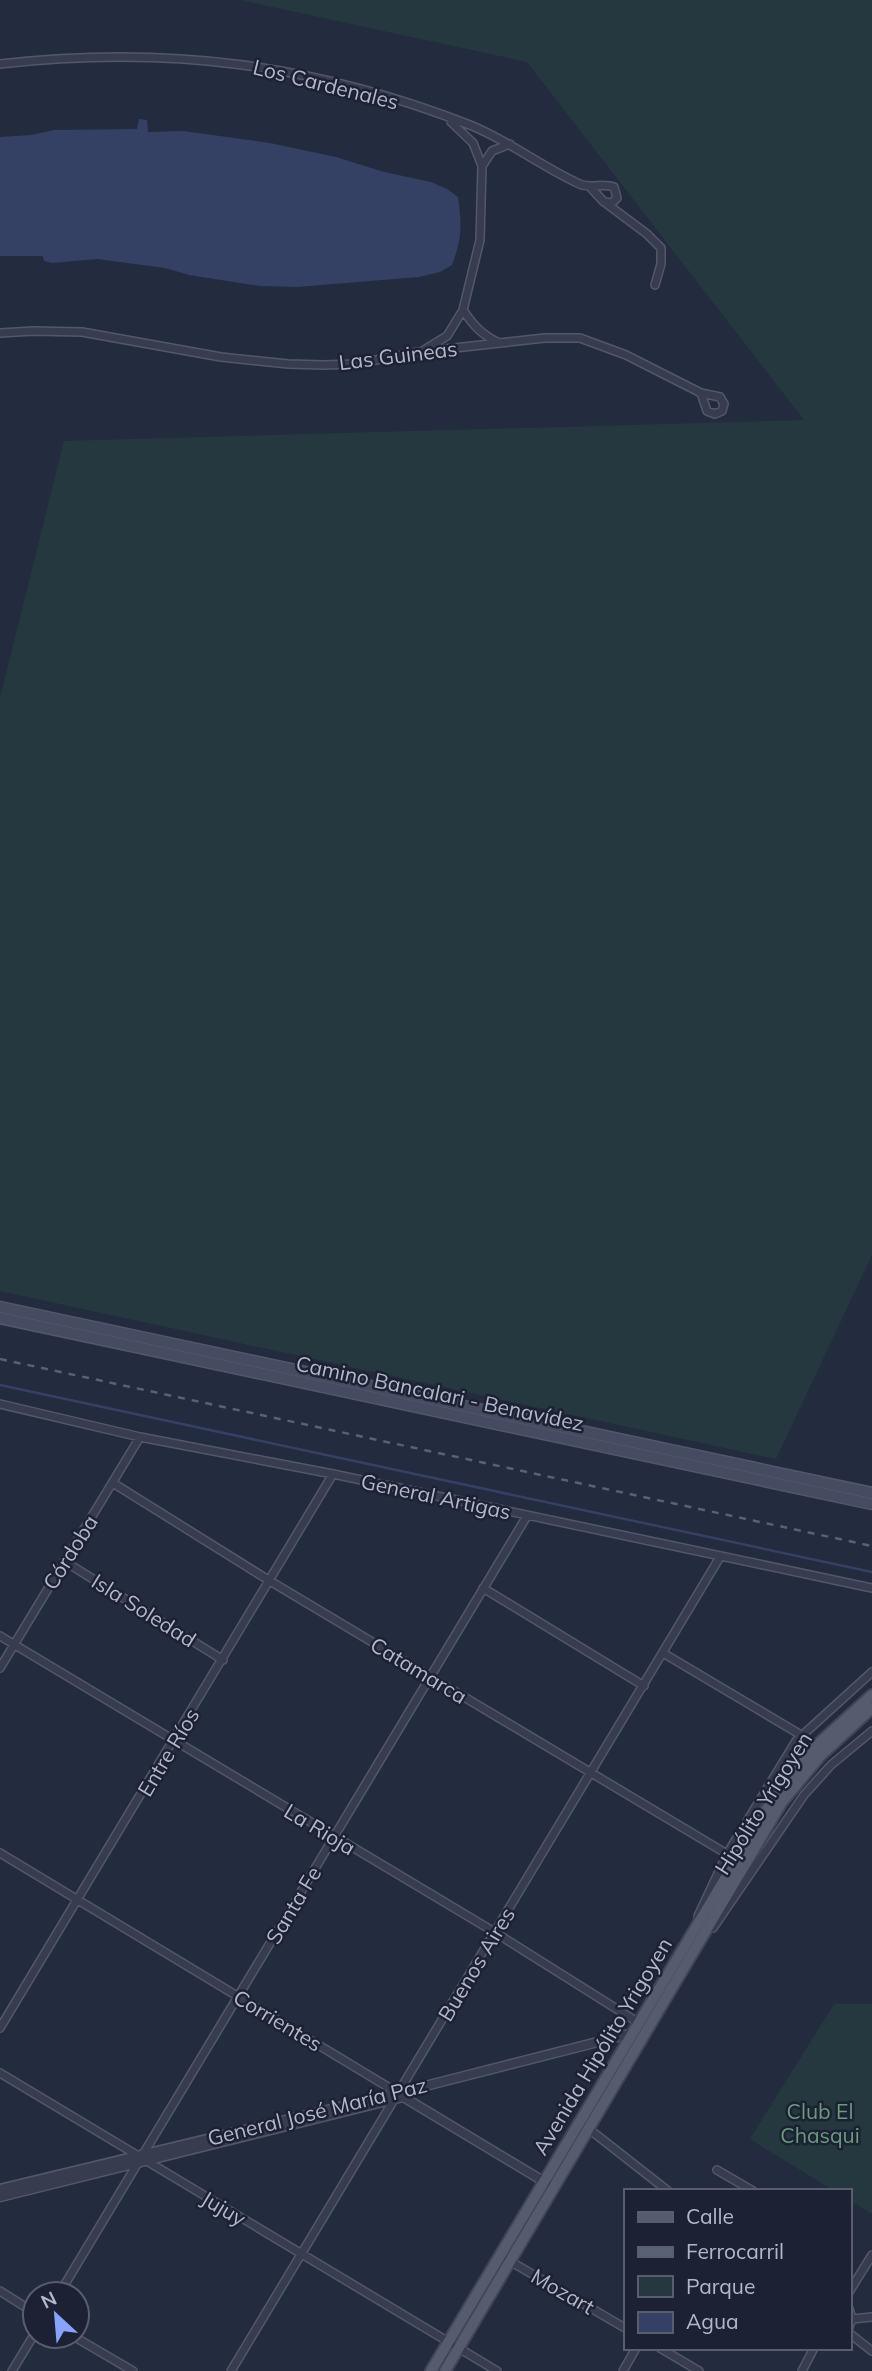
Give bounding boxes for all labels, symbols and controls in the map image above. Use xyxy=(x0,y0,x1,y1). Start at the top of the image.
street label: Los Cardenales xyxy=(251,53,401,115)
street label: Las Guineas xyxy=(337,335,459,375)
street label: Camino Bancalari - Benavídez xyxy=(294,1350,586,1436)
street label: General Artigas xyxy=(359,1467,513,1525)
street label: Córdoba xyxy=(37,1510,103,1594)
street label: Isla Soledad xyxy=(87,1568,201,1652)
street label: Catamarca xyxy=(366,1631,472,1709)
street label: Entre Ríos xyxy=(132,1703,204,1801)
street label: Hipólito Yrigoyen xyxy=(709,1727,817,1879)
street label: La Rioja xyxy=(280,1798,360,1860)
street label: Santa Fe xyxy=(260,1861,326,1949)
street label: Buenos Aires xyxy=(432,1903,520,2025)
street label: Avenida Hipólito Yrigoyen xyxy=(527,1933,677,2159)
street label: Corrientes xyxy=(229,1983,327,2057)
street label: General José María Paz xyxy=(205,2071,429,2151)
park label: Club El Chasqui xyxy=(780,2098,860,2148)
street label: Jujuy xyxy=(197,2185,251,2231)
legend xyxy=(624,2189,851,2350)
text: Calle xyxy=(686,2203,734,2229)
text: Ferrocarril xyxy=(686,2238,784,2264)
street label: Mozart xyxy=(527,2263,599,2319)
text: Parque xyxy=(686,2273,755,2299)
north arrow xyxy=(21,2280,91,2350)
text: N xyxy=(37,2286,60,2314)
text: Agua xyxy=(686,2308,739,2334)

